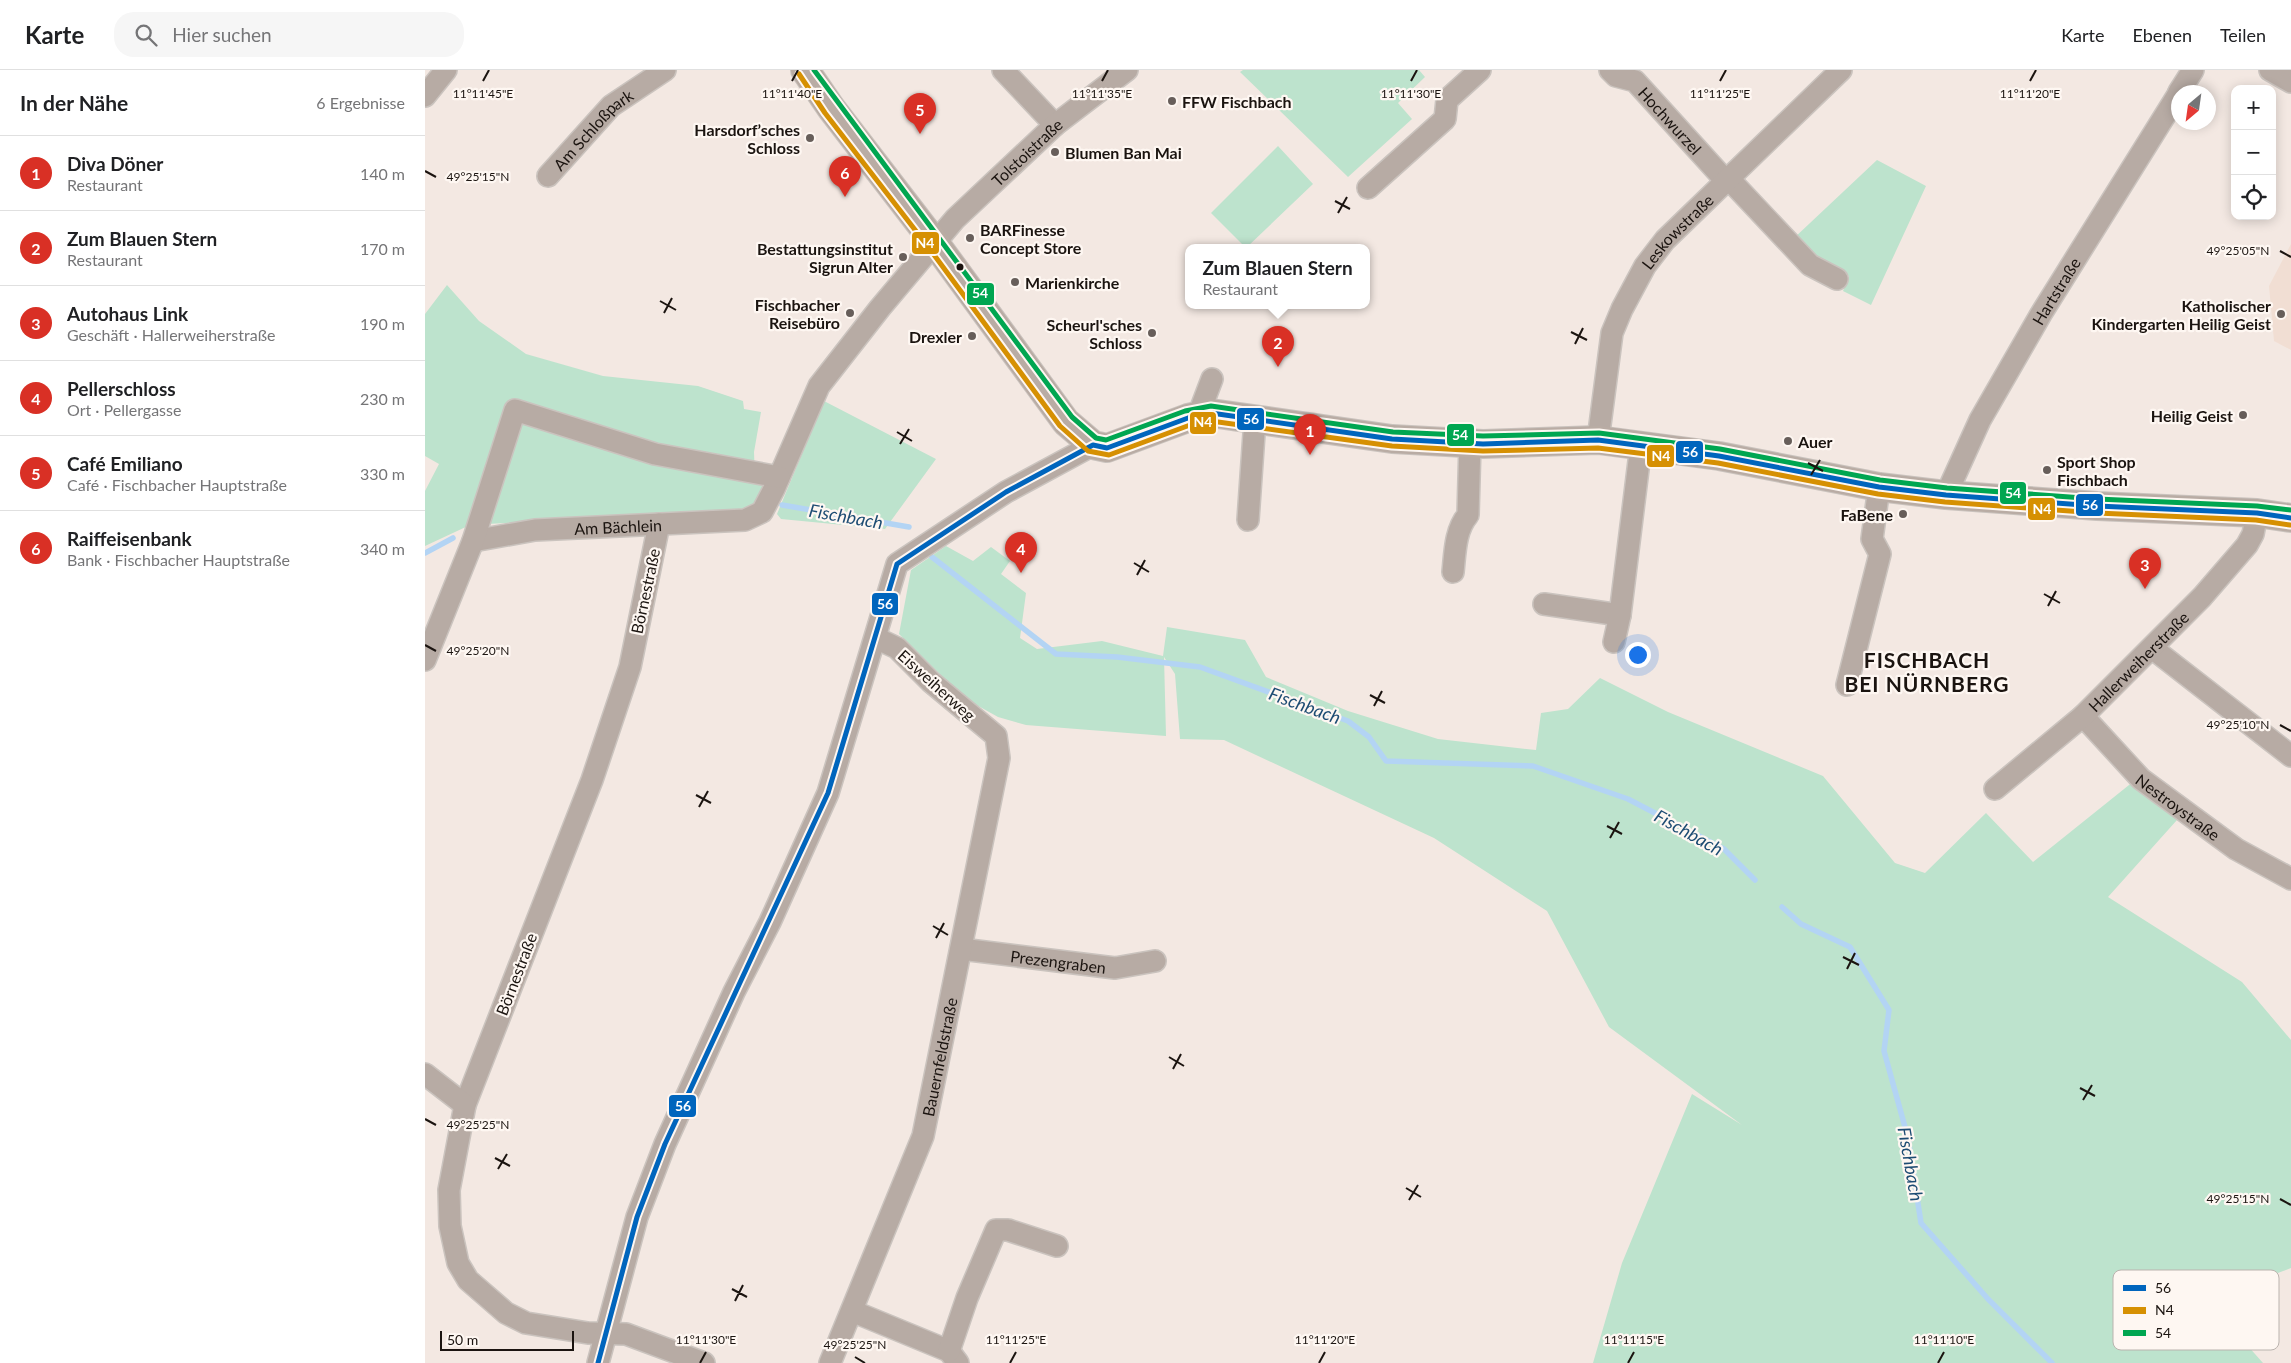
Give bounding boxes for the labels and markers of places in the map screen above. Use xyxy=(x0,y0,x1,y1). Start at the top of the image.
place label: FFW Fischbach xyxy=(1182,92,1292,111)
pin: 5 xyxy=(904,93,936,134)
marker: FFW Fischbach xyxy=(1166,95,1178,107)
place label: Harsdorf’sches Schloss xyxy=(694,120,800,157)
marker: Harsdorf’sches Schloss xyxy=(804,132,816,144)
place label: Blumen Ban Mai xyxy=(1065,143,1182,162)
marker: Blumen Ban Mai xyxy=(1049,146,1061,158)
pin: 6 xyxy=(829,156,861,197)
place label: BARFinesse Concept Store xyxy=(980,220,1082,257)
marker: BARFinesse Concept Store xyxy=(964,232,976,244)
place label: Bestattungsinstitut Sigrun Alter xyxy=(757,239,893,276)
marker: Bestattungsinstitut Sigrun Alter xyxy=(897,251,909,263)
unlabelled marker xyxy=(955,262,965,272)
place label: Marienkirche xyxy=(1025,273,1120,292)
marker: Marienkirche xyxy=(1009,276,1021,288)
place label: Fischbacher Reisebüro xyxy=(755,295,840,332)
place label: Katholischer Kindergarten Heilig Geist xyxy=(2091,296,2271,333)
marker: Fischbacher Reisebüro xyxy=(844,307,856,319)
marker: Katholischer Kindergarten Heilig Geist xyxy=(2275,308,2287,320)
place label: Scheurl'sches Schloss xyxy=(1046,315,1142,352)
pin: 2 xyxy=(1262,326,1294,367)
place label: Drexler xyxy=(909,327,962,346)
marker: Scheurl'sches Schloss xyxy=(1146,327,1158,339)
marker: Drexler xyxy=(966,330,978,342)
place label: Heilig Geist xyxy=(2151,406,2233,425)
marker: Heilig Geist xyxy=(2237,409,2249,421)
pin: 1 xyxy=(1294,414,1326,455)
place label: Auer xyxy=(1797,432,1832,451)
marker: Auer xyxy=(1782,435,1794,447)
place label: Sport Shop Fischbach xyxy=(2057,452,2136,489)
marker: Sport Shop Fischbach xyxy=(2041,464,2053,476)
place label: FaBene xyxy=(1841,505,1893,524)
marker: FaBene xyxy=(1897,508,1909,520)
pin: 4 xyxy=(1005,532,1037,573)
pin: 3 xyxy=(2129,548,2161,589)

